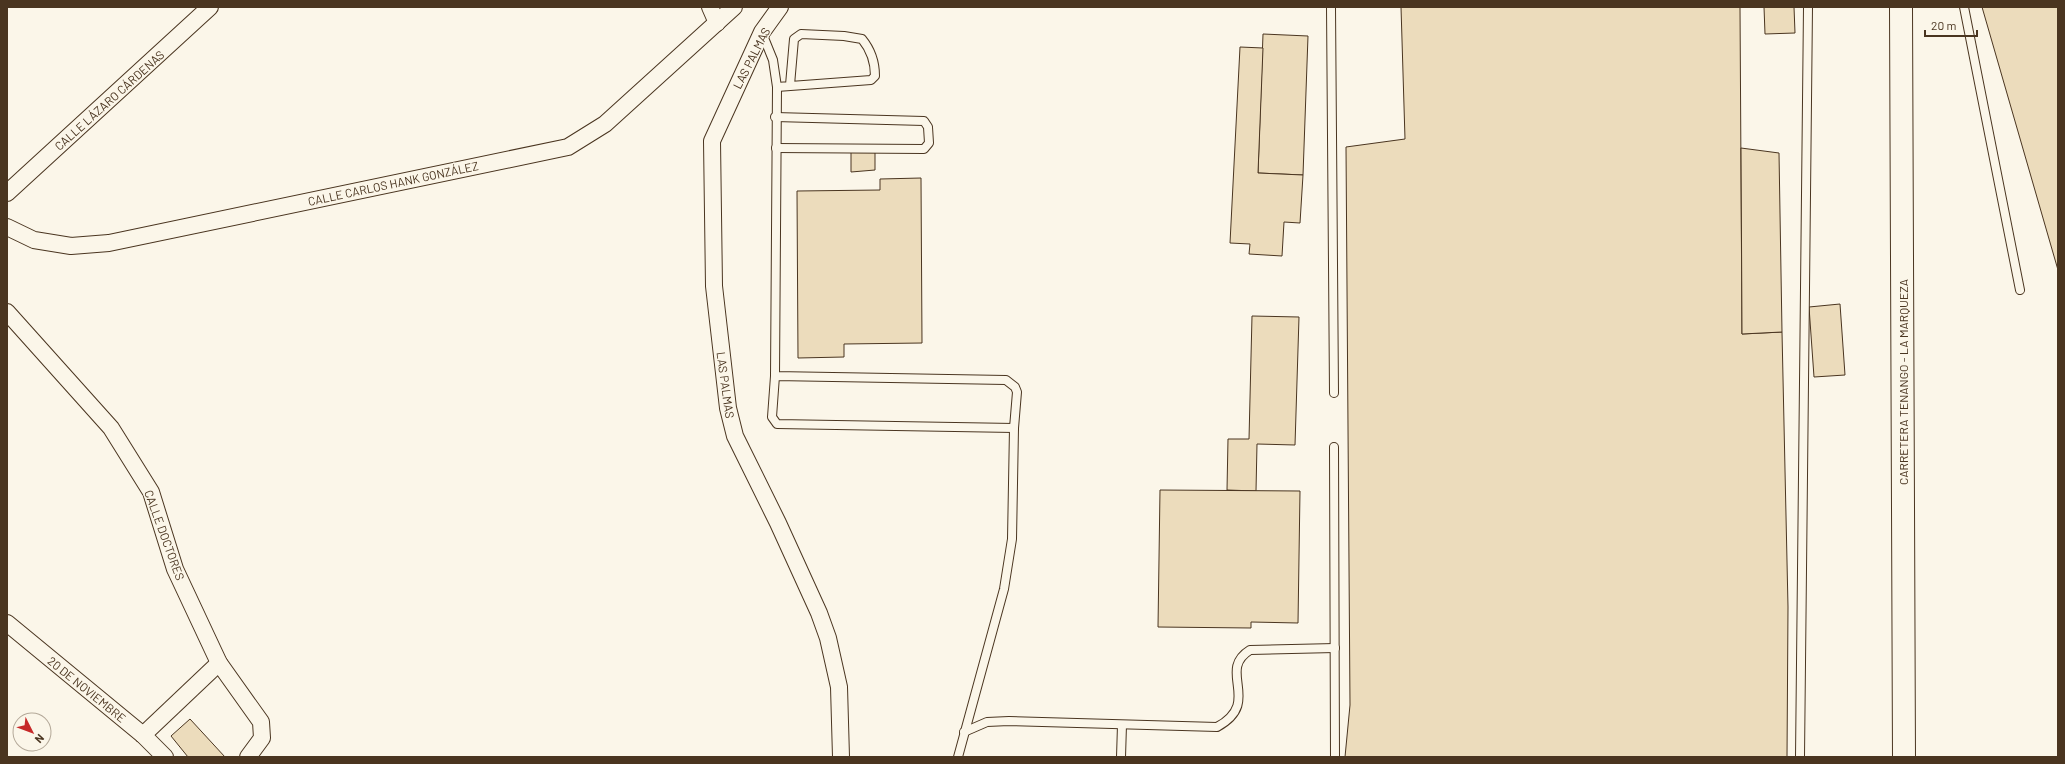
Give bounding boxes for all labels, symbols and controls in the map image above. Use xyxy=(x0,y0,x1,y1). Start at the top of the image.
scale bar xyxy=(1925,12,1977,38)
text: 20 m xyxy=(1931,18,1957,32)
street label: LAS PALMAS xyxy=(730,25,772,91)
street label: CALLE LÁZARO CÁRDENAS xyxy=(51,47,167,153)
street label: CALLE CARLOS HANK GONZÁLEZ xyxy=(306,158,480,208)
street label: CARRETERA TENANGO - LA MARQUEZA xyxy=(1896,279,1910,485)
street label: LAS PALMAS xyxy=(714,351,738,419)
street label: CALLE DOCTORES xyxy=(142,488,188,582)
street label: 20 DE NOVIEMBRE xyxy=(45,653,129,725)
north arrow xyxy=(12,712,52,752)
text: N xyxy=(33,732,47,746)

